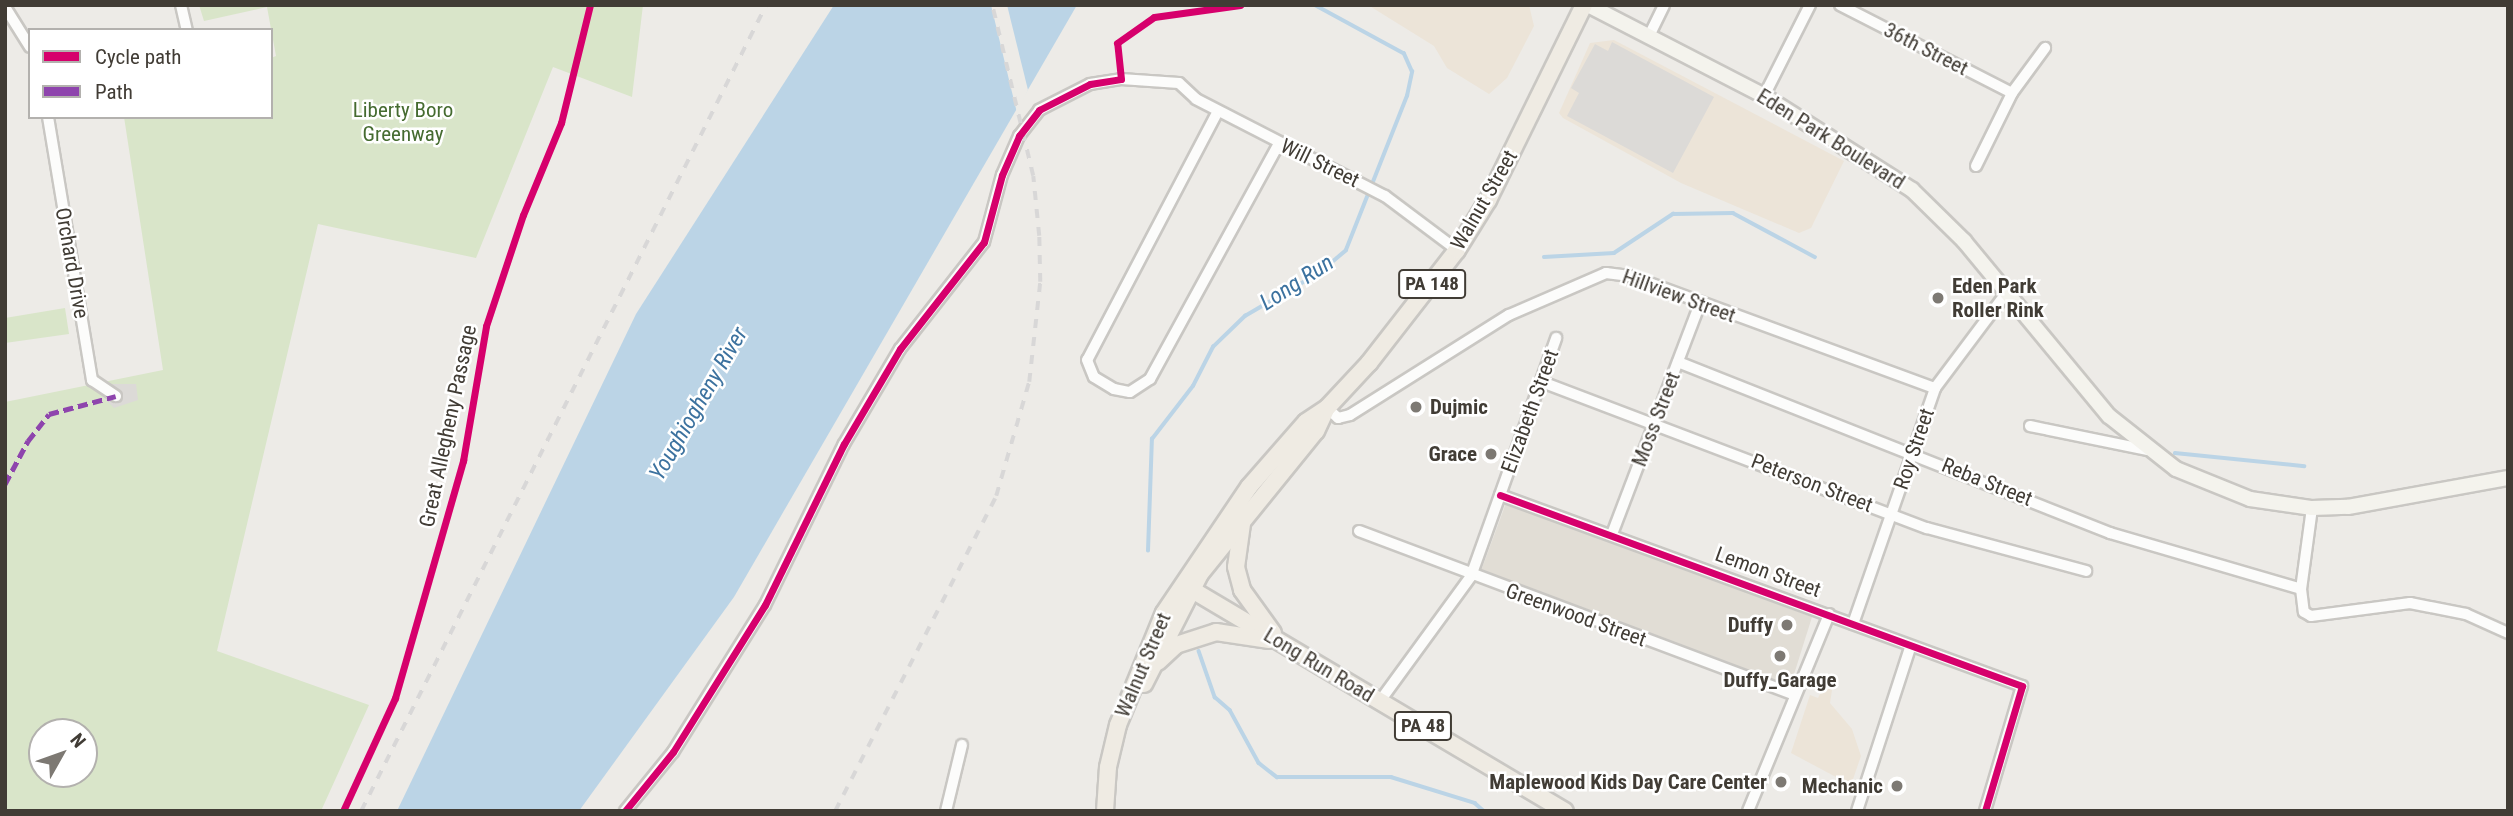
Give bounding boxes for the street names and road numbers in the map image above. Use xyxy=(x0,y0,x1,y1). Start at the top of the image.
street label: 36th Street xyxy=(1880,17,1972,81)
street label: Eden Park Boulevard xyxy=(1752,83,1910,195)
street label: Will Street xyxy=(1277,133,1363,193)
street label: Walnut Street xyxy=(1445,146,1523,254)
street label: Orchard Drive xyxy=(50,206,94,320)
street label: Hillview Street xyxy=(1619,264,1739,328)
road number: PA 148 xyxy=(1397,268,1467,300)
street label: Great Allegheny Passage xyxy=(414,323,482,529)
street label: Elizabeth Street xyxy=(1496,346,1564,476)
street label: Moss Street xyxy=(1626,368,1686,470)
street label: Roy Street xyxy=(1888,405,1940,493)
street label: Peterson Street xyxy=(1748,448,1876,518)
street label: Reba Street xyxy=(1938,452,2036,512)
street label: Lemon Street xyxy=(1712,541,1824,603)
street label: Greenwood Street xyxy=(1502,578,1650,652)
street label: Walnut Street xyxy=(1110,609,1176,721)
street label: Long Run Road xyxy=(1259,622,1379,708)
road number: PA 48 xyxy=(1393,710,1453,741)

